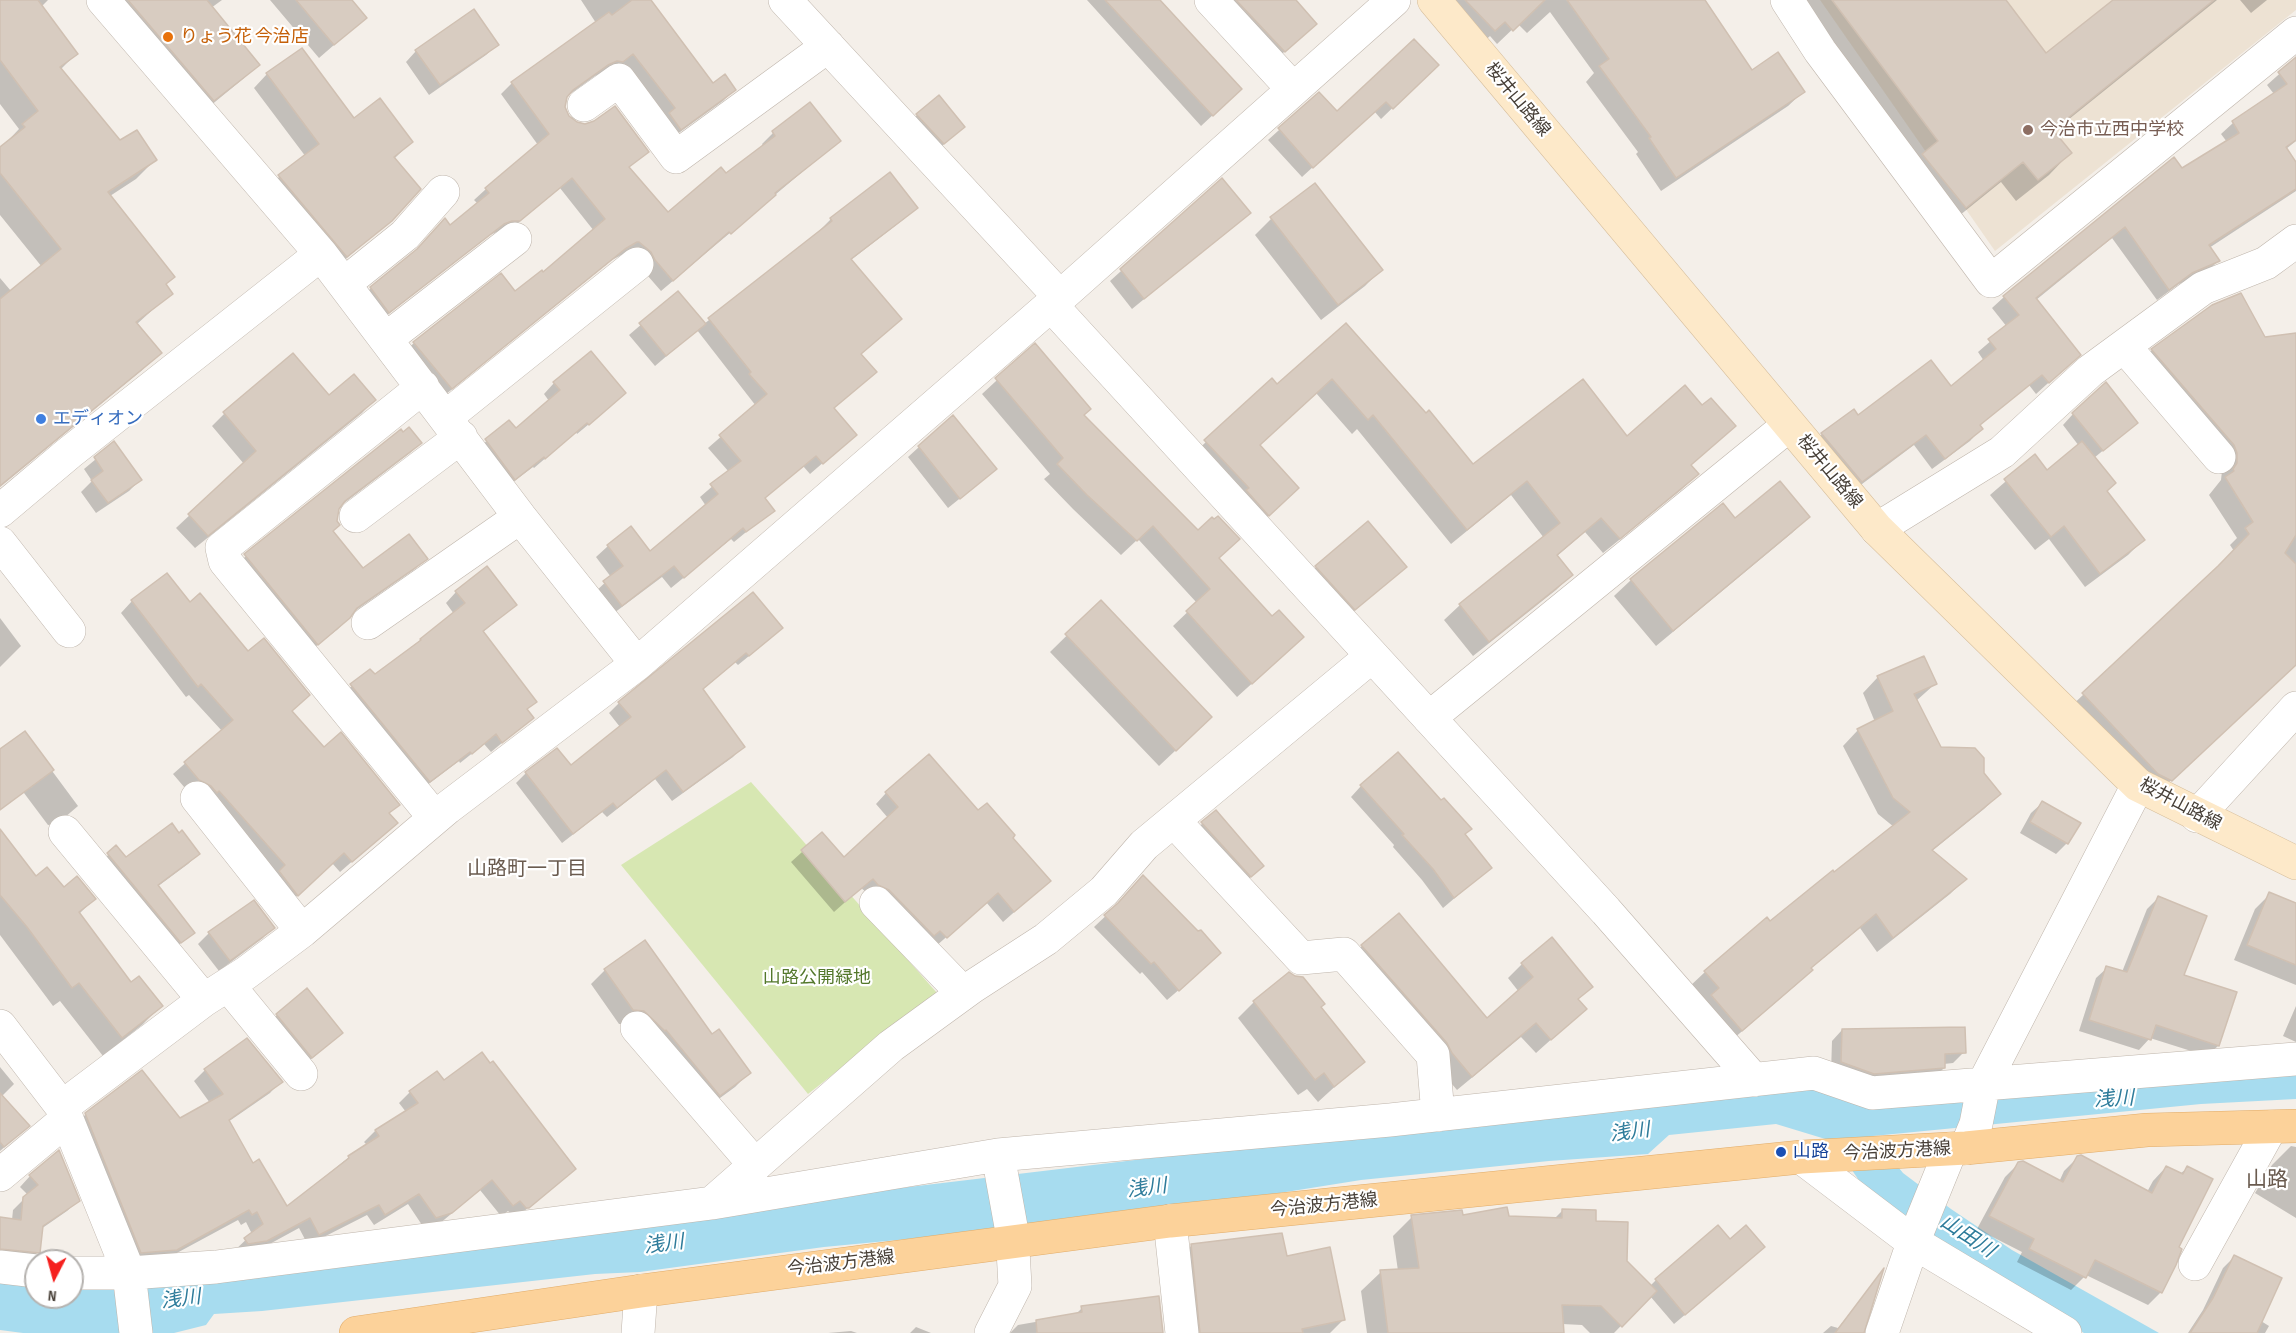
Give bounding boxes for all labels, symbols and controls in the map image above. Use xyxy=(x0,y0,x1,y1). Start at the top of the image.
place label: りょう花 今治店 xyxy=(180,26,309,48)
marker: りょう花 今治店 xyxy=(161,30,175,44)
street label: 桜井山路線 xyxy=(1480,59,1554,141)
place label: 今治市立西中学校 xyxy=(2040,119,2184,141)
marker: 今治市立西中学校 xyxy=(2021,123,2035,137)
place label: エディオン xyxy=(53,408,143,430)
marker: エディオン xyxy=(34,412,48,426)
street label: 桜井山路線 xyxy=(1792,431,1866,513)
street label: 桜井山路線 xyxy=(2135,774,2225,836)
district label: 山路町一丁目 xyxy=(467,858,587,882)
park label: 山路公開緑地 xyxy=(763,967,871,989)
water label: 浅川 xyxy=(2093,1087,2135,1113)
water label: 浅川 xyxy=(1609,1119,1651,1147)
street label: 今治波方港線 xyxy=(1843,1138,1951,1166)
place label: 山路 xyxy=(1793,1141,1829,1163)
marker: 山路 xyxy=(1774,1145,1788,1159)
district label: 山路 xyxy=(2246,1168,2288,1194)
water label: 浅川 xyxy=(1126,1175,1168,1203)
street label: 今治波方港線 xyxy=(1269,1190,1379,1222)
water label: 山田川 xyxy=(1935,1211,1999,1263)
water label: 浅川 xyxy=(643,1231,685,1259)
street label: 今治波方港線 xyxy=(786,1247,896,1281)
north arrow xyxy=(24,1249,84,1309)
text: N xyxy=(47,1286,58,1305)
water label: 浅川 xyxy=(160,1286,202,1314)

